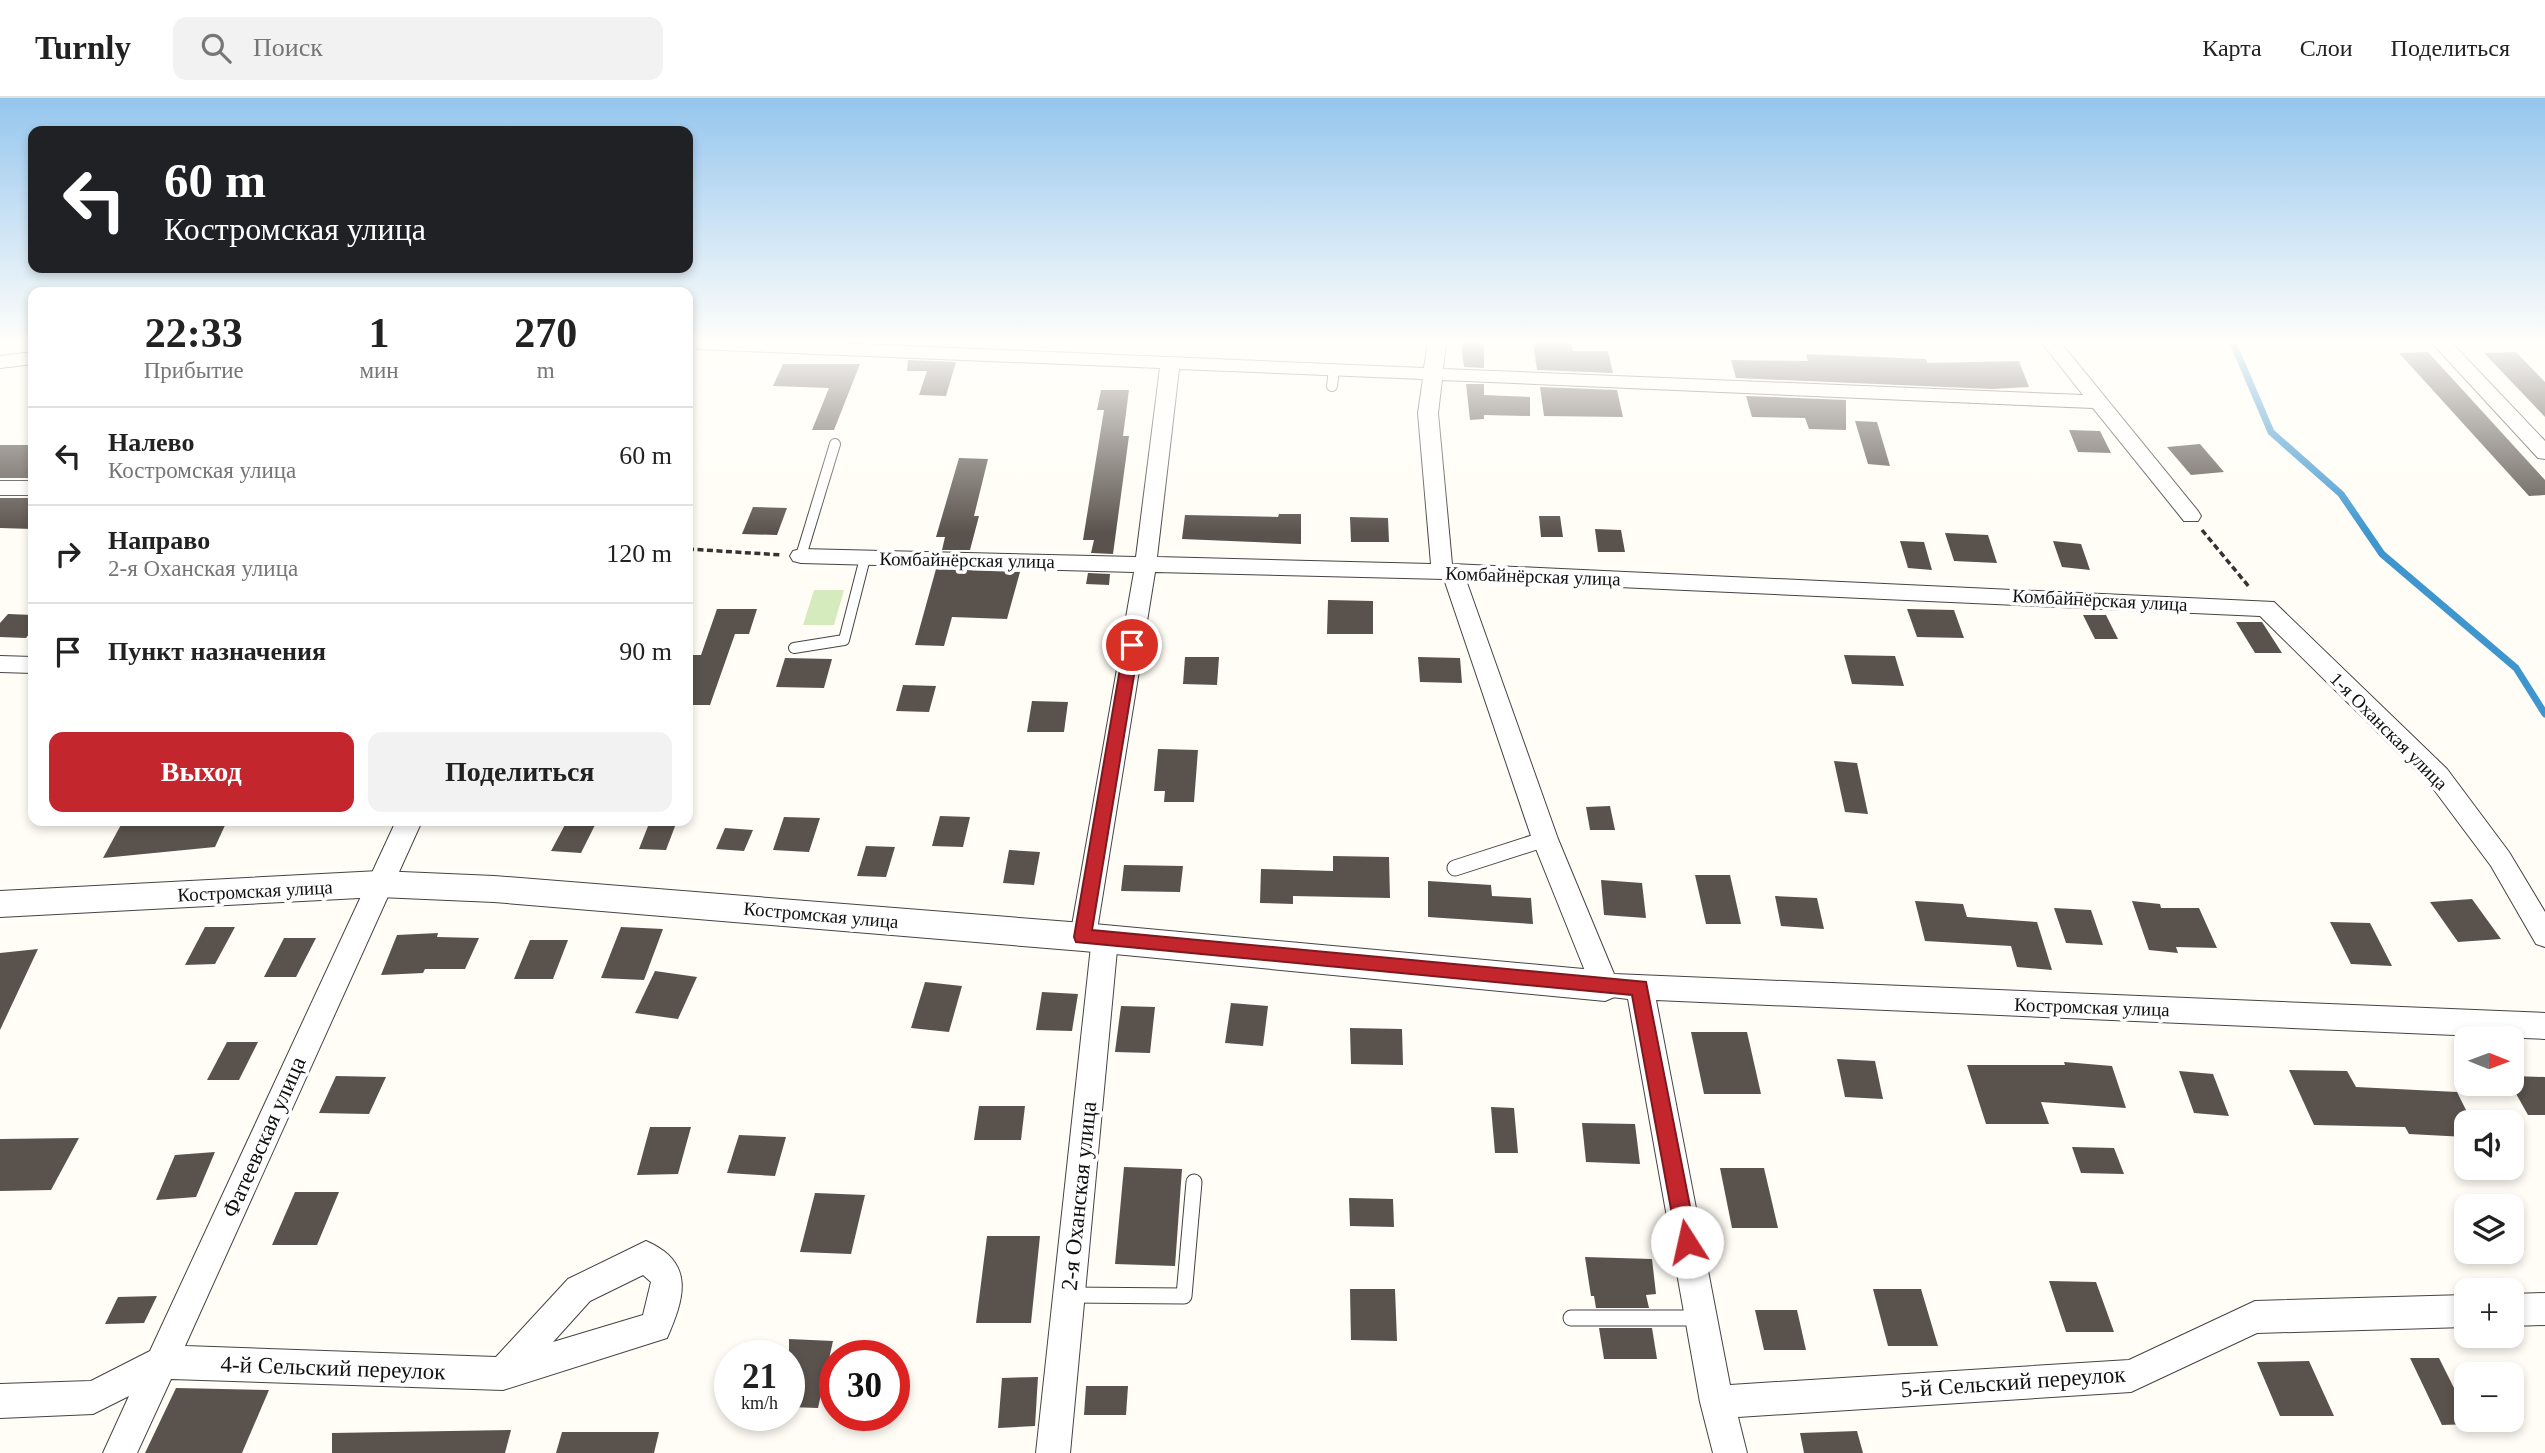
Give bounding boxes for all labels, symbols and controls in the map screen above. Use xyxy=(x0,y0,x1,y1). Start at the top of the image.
search box xyxy=(173,17,663,80)
icon: search xyxy=(197,29,235,67)
text: Turnly xyxy=(35,30,131,66)
text: Поиск xyxy=(253,33,323,62)
text: Карта xyxy=(2202,35,2262,61)
text: Слои xyxy=(2300,35,2353,61)
text: Поделиться xyxy=(2391,35,2510,61)
text: 60 m xyxy=(164,153,266,208)
icon: left xyxy=(49,154,140,245)
text: Костромская улица xyxy=(164,211,426,247)
text: 22:33 xyxy=(145,310,243,356)
text: 1 xyxy=(369,310,390,356)
text: 270 xyxy=(514,310,577,356)
text: Прибытие xyxy=(144,358,244,383)
text: мин xyxy=(359,358,399,383)
text: m xyxy=(537,358,555,383)
text: Налево xyxy=(108,428,194,457)
icon: left xyxy=(49,437,87,475)
text: 60 m xyxy=(619,441,672,470)
text: Костромская улица xyxy=(108,458,296,483)
text: Направо xyxy=(108,526,210,555)
icon: right xyxy=(49,535,87,573)
text: 120 m xyxy=(606,539,672,568)
street label: Комбайнёрская улица xyxy=(879,548,1055,572)
text: 2-я Оханская улица xyxy=(108,556,298,581)
street label: Комбайнёрская улица xyxy=(1445,562,1622,590)
street label: Комбайнёрская улица xyxy=(2012,585,2189,615)
pin xyxy=(1102,615,1162,675)
icon: arrive xyxy=(1113,626,1151,664)
icon: arrive xyxy=(49,633,87,671)
text: Пункт назначения xyxy=(108,637,326,666)
text: 90 m xyxy=(619,637,672,666)
street label: 1-я Оханская улица xyxy=(2326,668,2452,794)
button: Выход xyxy=(49,732,354,812)
button: Поделиться xyxy=(368,732,672,812)
street label: Костромская улица xyxy=(177,876,334,906)
street label: Костромская улица xyxy=(743,898,900,932)
street label: Костромская улица xyxy=(2014,994,2171,1020)
north arrow xyxy=(2454,1026,2524,1096)
map controls xyxy=(2454,1026,2524,1432)
street label: Фатеевская улица xyxy=(217,1053,311,1221)
street label: 2-я Оханская улица xyxy=(1057,1100,1101,1292)
button: sound xyxy=(2454,1110,2524,1180)
button: layers xyxy=(2454,1194,2524,1264)
position arrow xyxy=(1650,1205,1724,1279)
button: + xyxy=(2454,1278,2524,1348)
speed limit sign: 30 xyxy=(819,1340,910,1431)
street label: 4-й Сельский переулок xyxy=(220,1352,447,1384)
text: 21 xyxy=(742,1357,777,1396)
street label: 5-й Сельский переулок xyxy=(1900,1362,2127,1402)
button: − xyxy=(2454,1362,2524,1432)
text: km/h xyxy=(741,1393,778,1413)

